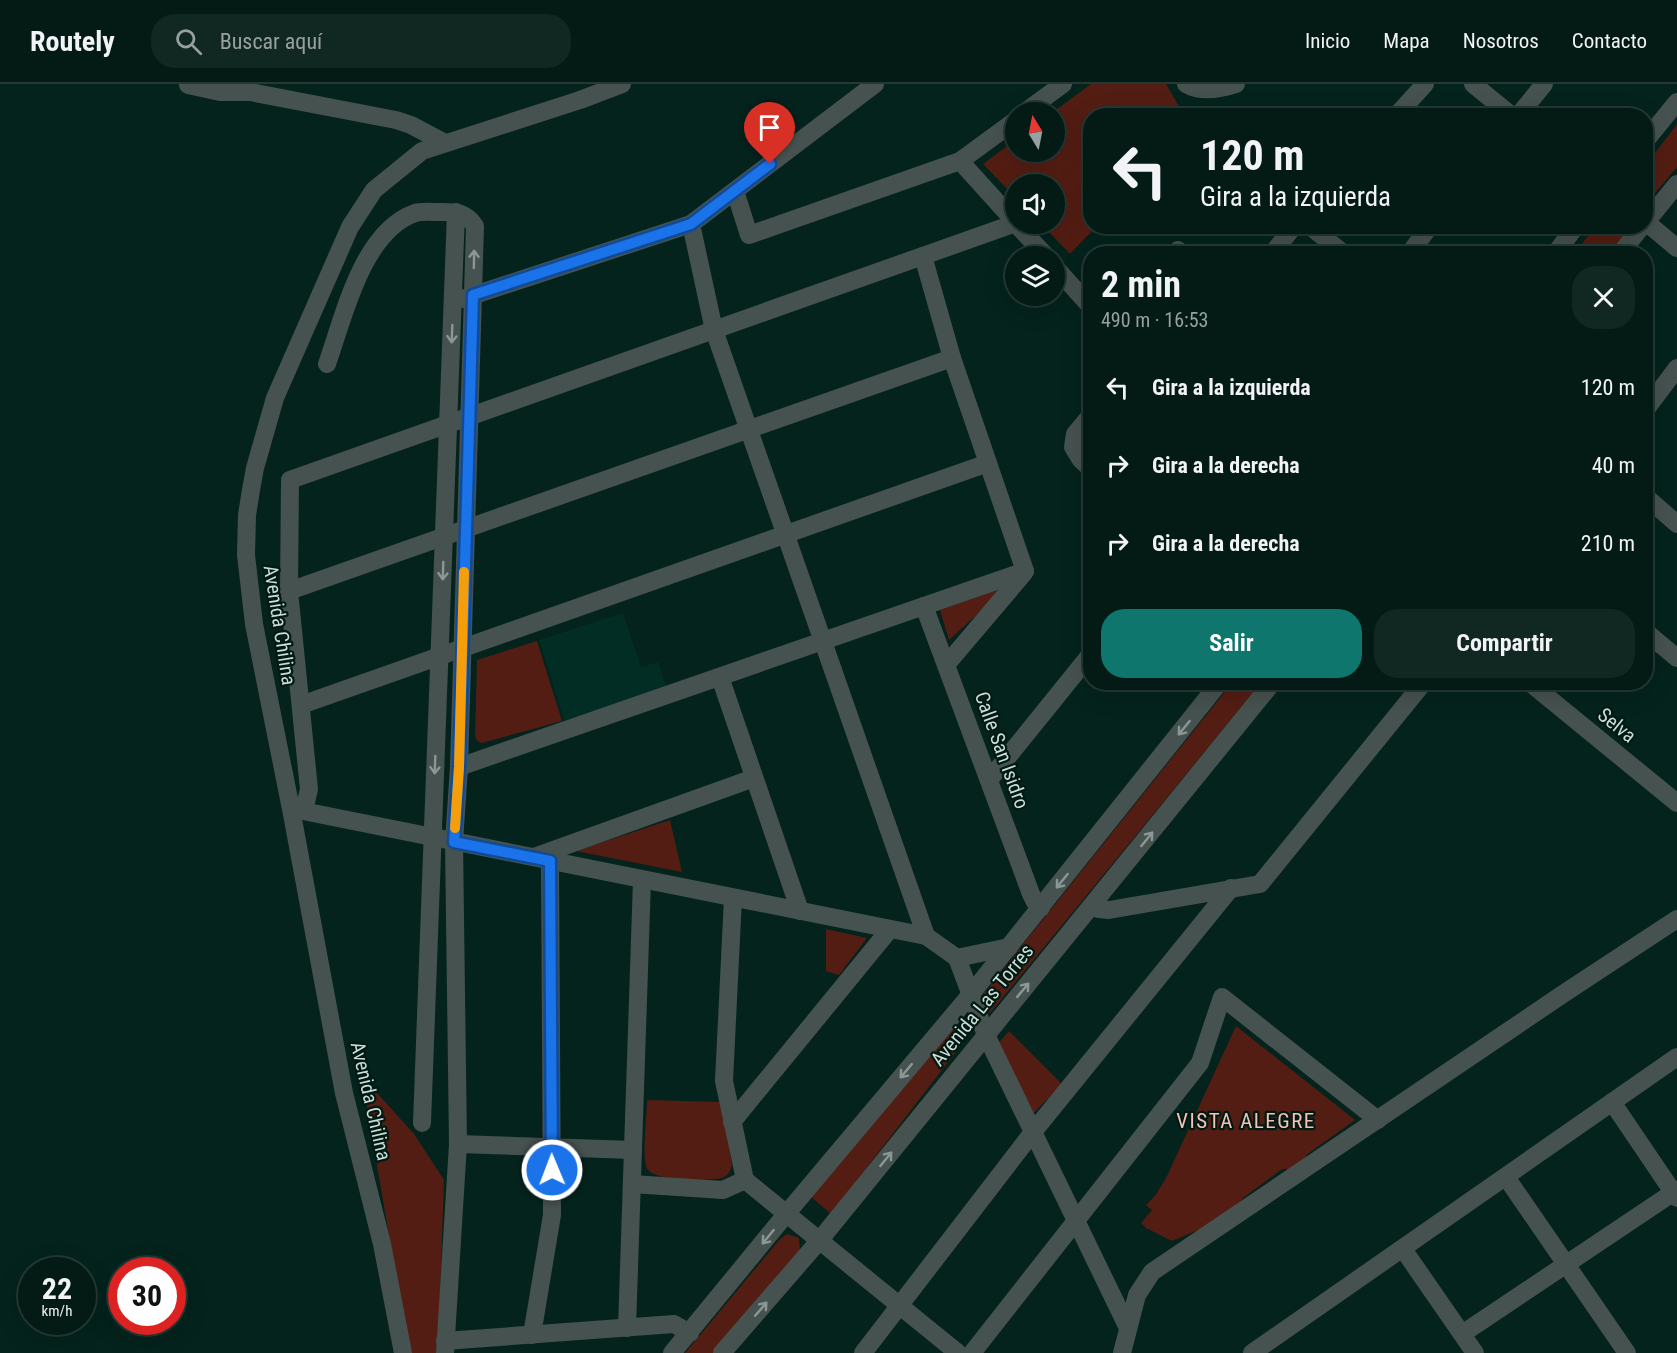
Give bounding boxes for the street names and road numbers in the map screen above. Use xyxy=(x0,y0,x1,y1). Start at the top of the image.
street label: Avenida Chilina xyxy=(259,563,301,687)
street label: Calle San Isidro xyxy=(970,688,1034,812)
street label: Selva xyxy=(1593,702,1641,748)
street label: Avenida Las Torres xyxy=(926,939,1038,1071)
street label: Avenida Chilina xyxy=(346,1039,396,1163)

